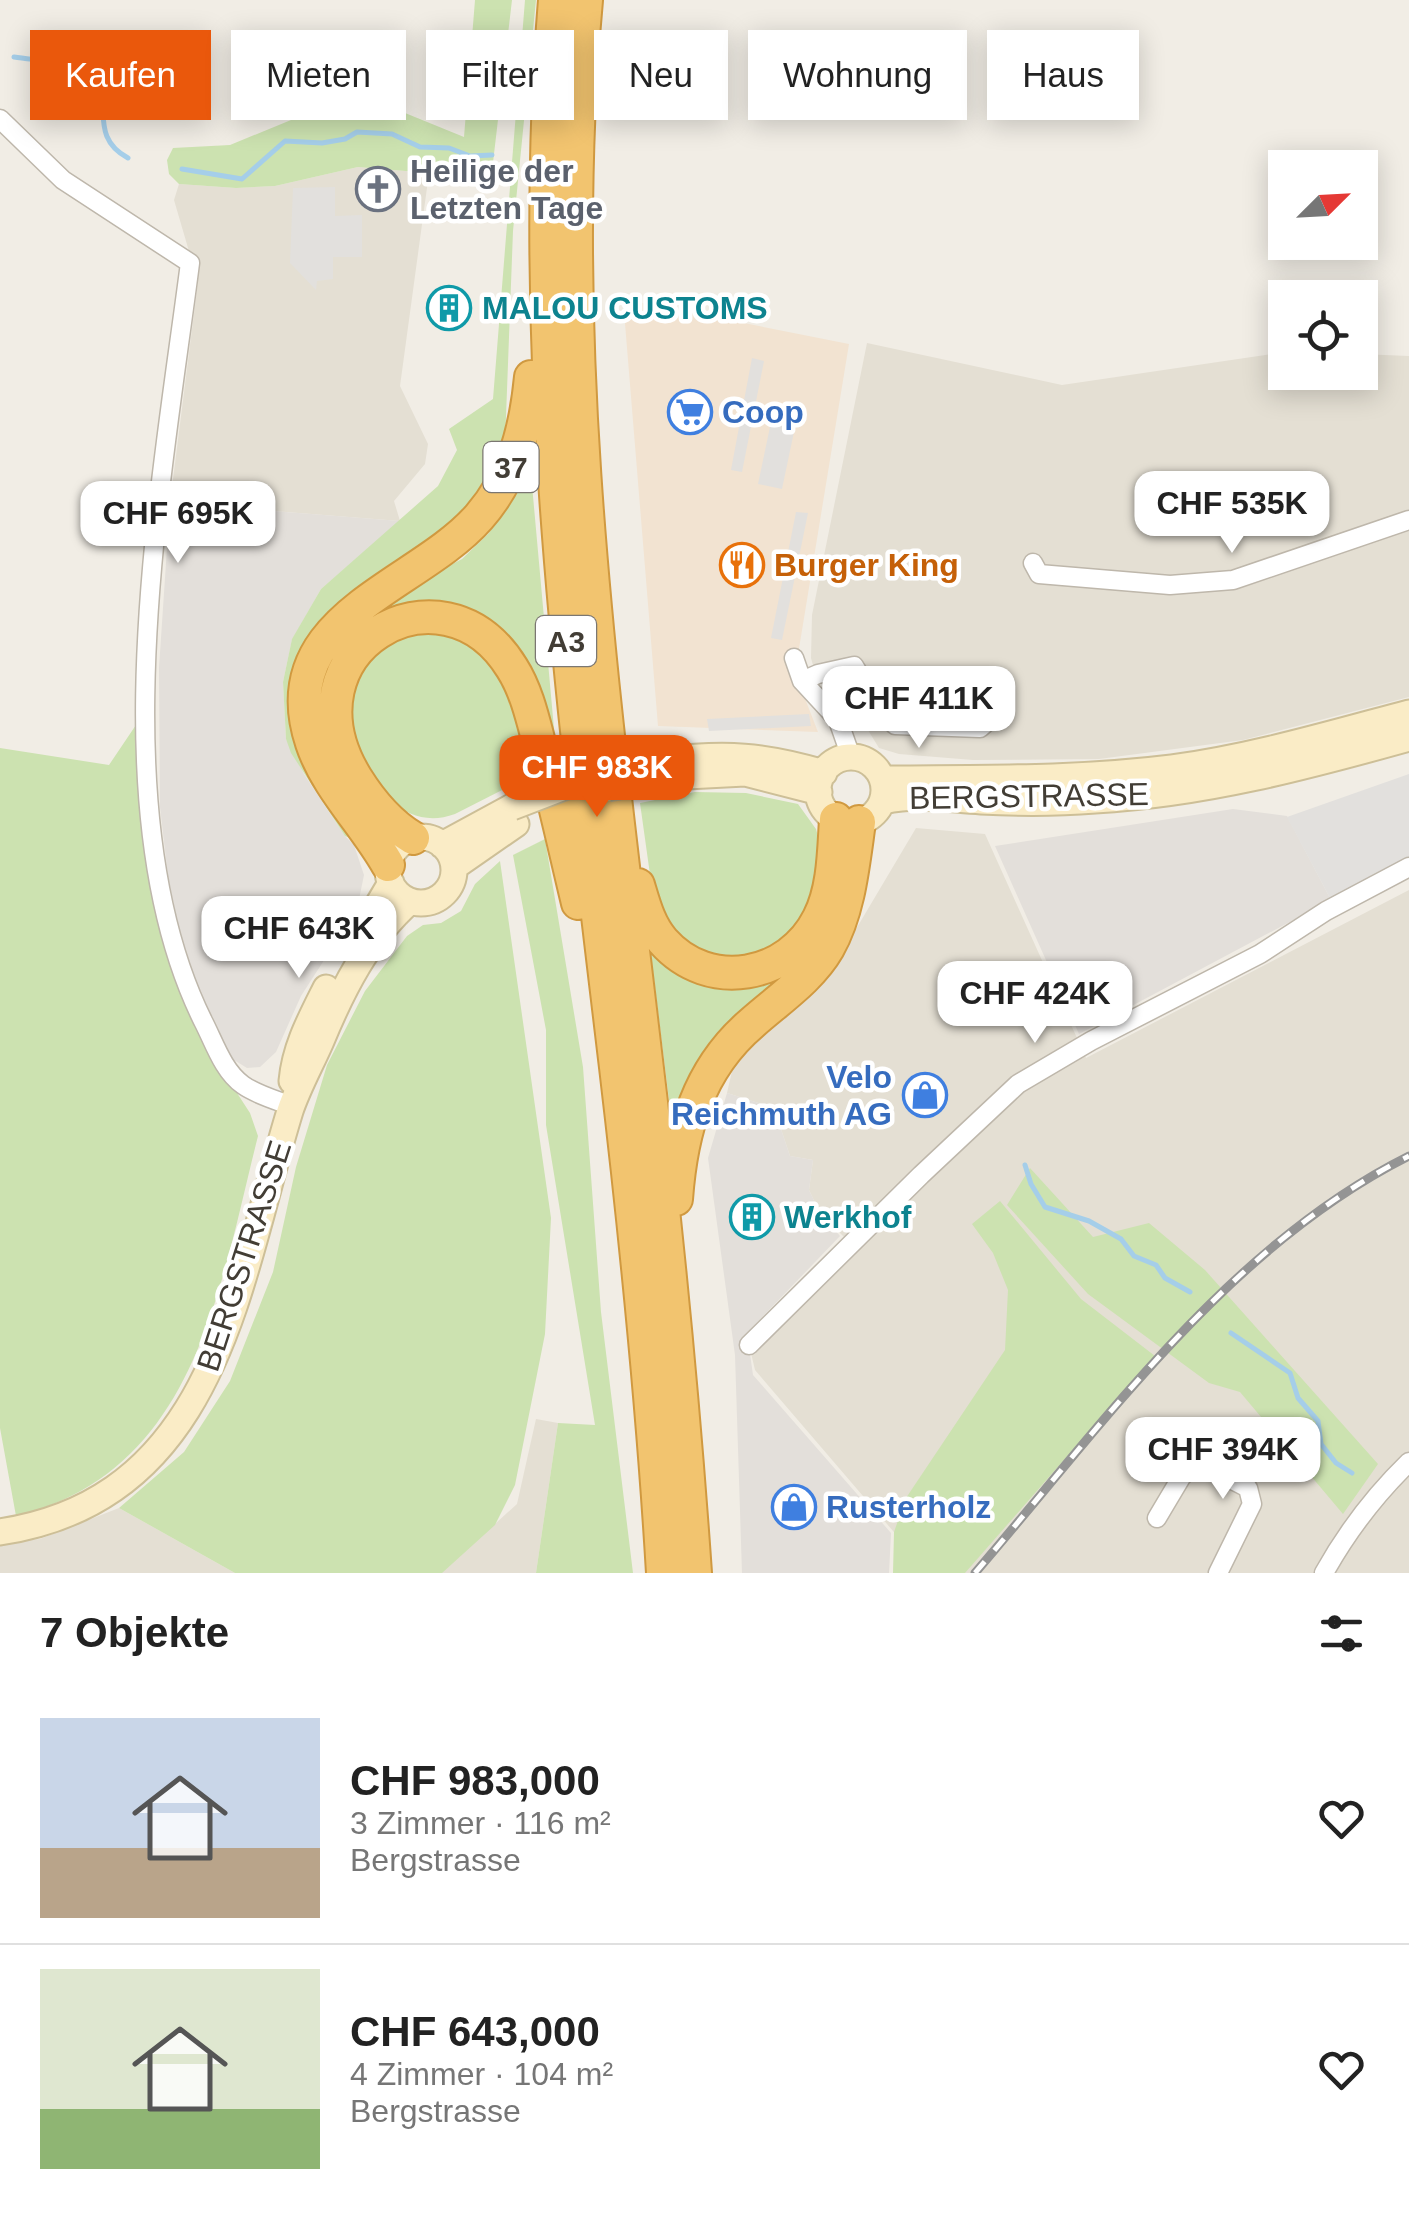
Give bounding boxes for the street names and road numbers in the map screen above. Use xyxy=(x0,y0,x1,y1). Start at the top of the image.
road number: 37 xyxy=(484,442,538,492)
road number: A3 xyxy=(536,616,596,666)
street label: BERGSTRASSE xyxy=(909,776,1149,816)
street label: BERGSTRASSE xyxy=(190,1136,298,1376)

